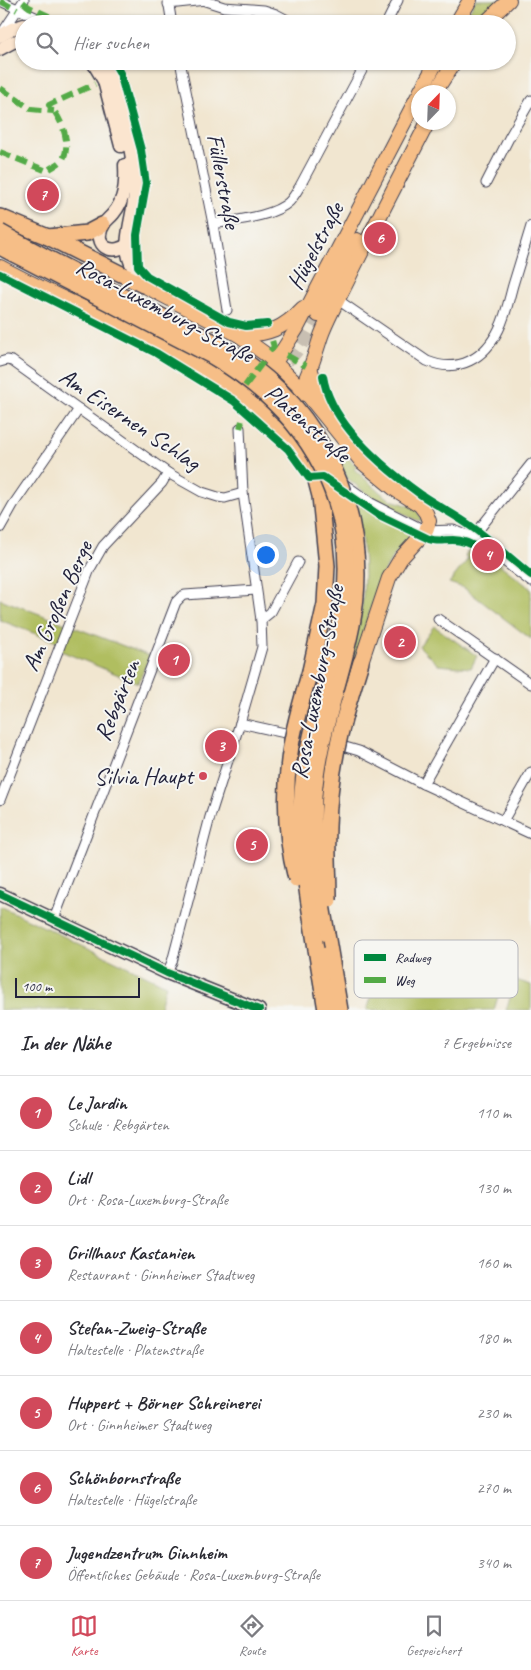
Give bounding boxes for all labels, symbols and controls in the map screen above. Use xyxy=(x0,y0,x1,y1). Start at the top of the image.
search box xyxy=(15,15,516,70)
icon: search xyxy=(33,29,61,57)
text: Hier suchen xyxy=(73,31,149,55)
north arrow xyxy=(411,85,456,130)
street label: Füllerstraße xyxy=(200,131,248,233)
pin: 7 xyxy=(27,176,59,214)
street label: Hügelstraße xyxy=(280,195,351,295)
pin: 6 xyxy=(364,219,396,257)
street label: Rosa-Luxemburg-Straße xyxy=(71,251,261,370)
street label: Am Eisernen Schlag xyxy=(54,361,207,478)
street label: Platenstraße xyxy=(259,377,359,470)
street label: Am Großen Berge xyxy=(15,534,100,676)
pin: 4 xyxy=(472,536,504,574)
your location xyxy=(253,542,279,568)
street label: Rosa-Luxemburg-Straße xyxy=(284,580,351,781)
pin: 2 xyxy=(384,623,416,661)
pin: 1 xyxy=(158,641,190,679)
street label: Rebgärten xyxy=(87,654,147,745)
pin: 3 xyxy=(205,727,237,765)
place label: Silvia Haupt xyxy=(94,761,195,791)
marker: Silvia Haupt xyxy=(197,770,209,782)
pin: 5 xyxy=(236,826,268,864)
legend xyxy=(354,940,518,998)
text: Radweg xyxy=(395,949,432,966)
text: Weg xyxy=(395,972,416,989)
scale bar xyxy=(15,975,140,998)
text: 100 m xyxy=(22,978,52,995)
text: In der Nähe xyxy=(20,1030,110,1056)
text: 7 Ergebnisse xyxy=(442,1033,511,1053)
text: Le Jardin xyxy=(67,1091,127,1115)
text: 1 xyxy=(32,1103,40,1123)
text: 110 m xyxy=(477,1103,511,1123)
text: Schule · Rebgärten xyxy=(67,1115,169,1135)
text: Lidl xyxy=(67,1166,90,1190)
text: 2 xyxy=(32,1178,40,1198)
text: 130 m xyxy=(477,1178,511,1198)
text: Ort · Rosa-Luxemburg-Straße xyxy=(67,1190,228,1210)
text: Grillhaus Kastanien xyxy=(67,1241,194,1265)
text: 3 xyxy=(32,1253,40,1273)
text: 160 m xyxy=(477,1253,511,1273)
text: Restaurant · Ginnheimer Stadtweg xyxy=(67,1265,255,1285)
text: Stefan-Zweig-Straße xyxy=(67,1316,205,1340)
text: 4 xyxy=(32,1328,40,1348)
text: 180 m xyxy=(477,1328,511,1348)
text: Haltestelle · Platenstraße xyxy=(67,1340,203,1360)
text: Huppert + Börner Schreinerei xyxy=(67,1391,260,1415)
text: 5 xyxy=(33,1403,39,1423)
text: 230 m xyxy=(477,1403,511,1423)
text: Ort · Ginnheimer Stadtweg xyxy=(67,1415,212,1435)
text: Schönbornstraße xyxy=(67,1466,180,1490)
text: 6 xyxy=(32,1478,40,1498)
text: 270 m xyxy=(477,1478,511,1498)
text: Haltestelle · Hügelstraße xyxy=(67,1490,197,1510)
text: Jugendzentrum Ginnheim xyxy=(67,1541,227,1565)
text: 7 xyxy=(32,1553,40,1573)
text: 340 m xyxy=(477,1553,511,1573)
text: Öffentliches Gebäude · Rosa-Luxemburg-Straße xyxy=(67,1565,320,1585)
tab: Karte xyxy=(70,1612,98,1659)
tab: Route xyxy=(238,1612,266,1659)
tab: Gespeichert xyxy=(406,1612,461,1659)

